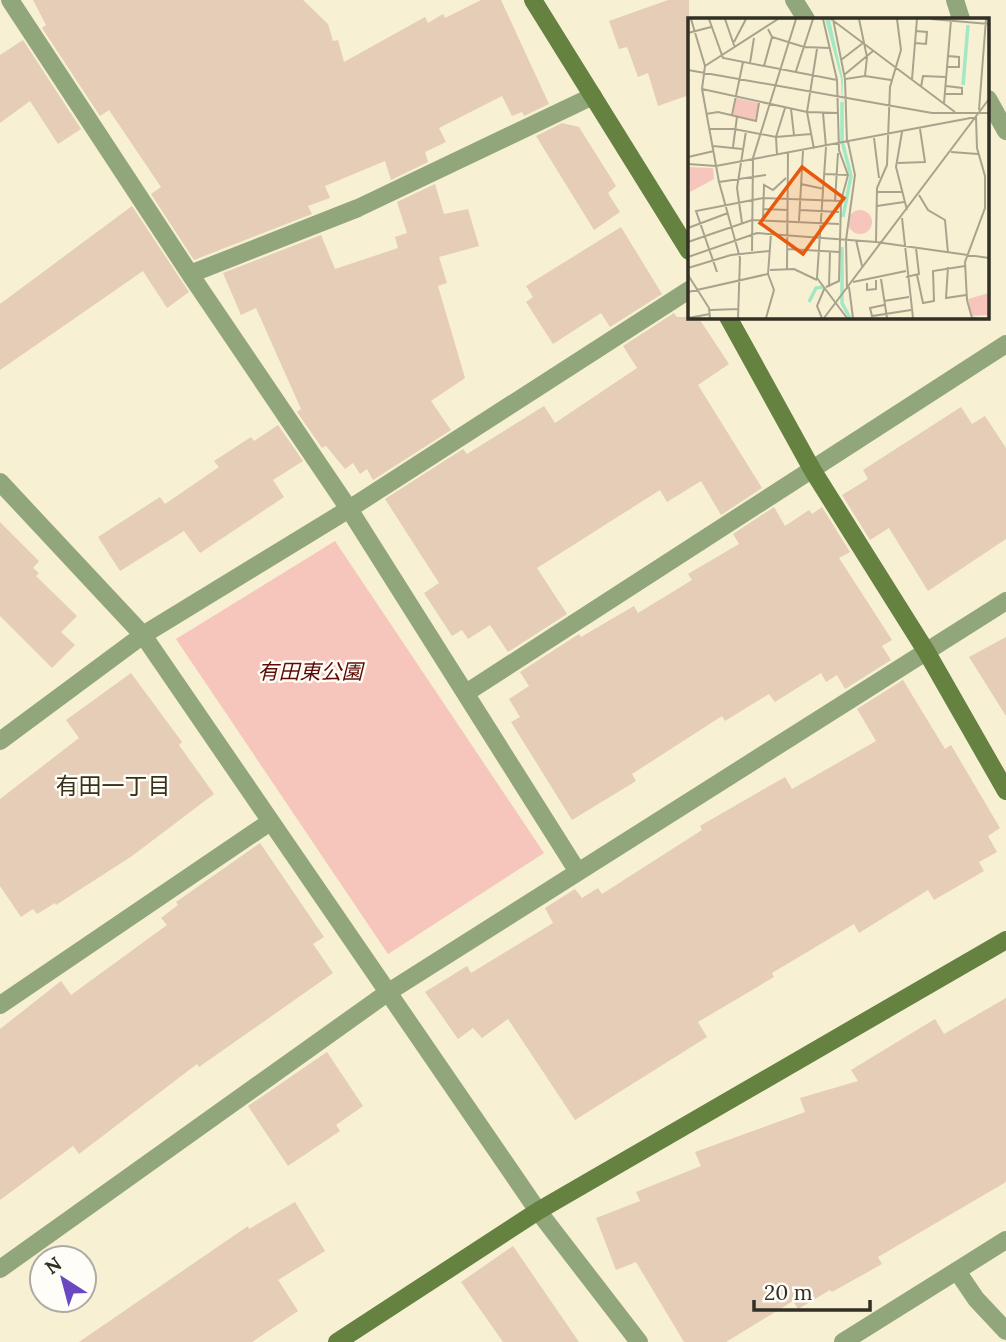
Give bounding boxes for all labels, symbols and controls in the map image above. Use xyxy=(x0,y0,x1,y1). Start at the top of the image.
inset map xyxy=(688,18,988,318)
park label: 有田東公園 xyxy=(258,658,365,685)
district label: 有田一丁目 xyxy=(56,771,171,800)
north arrow xyxy=(28,1244,98,1314)
text: N xyxy=(40,1251,66,1279)
scale bar xyxy=(754,1268,870,1312)
text: 20 m xyxy=(764,1279,813,1306)

